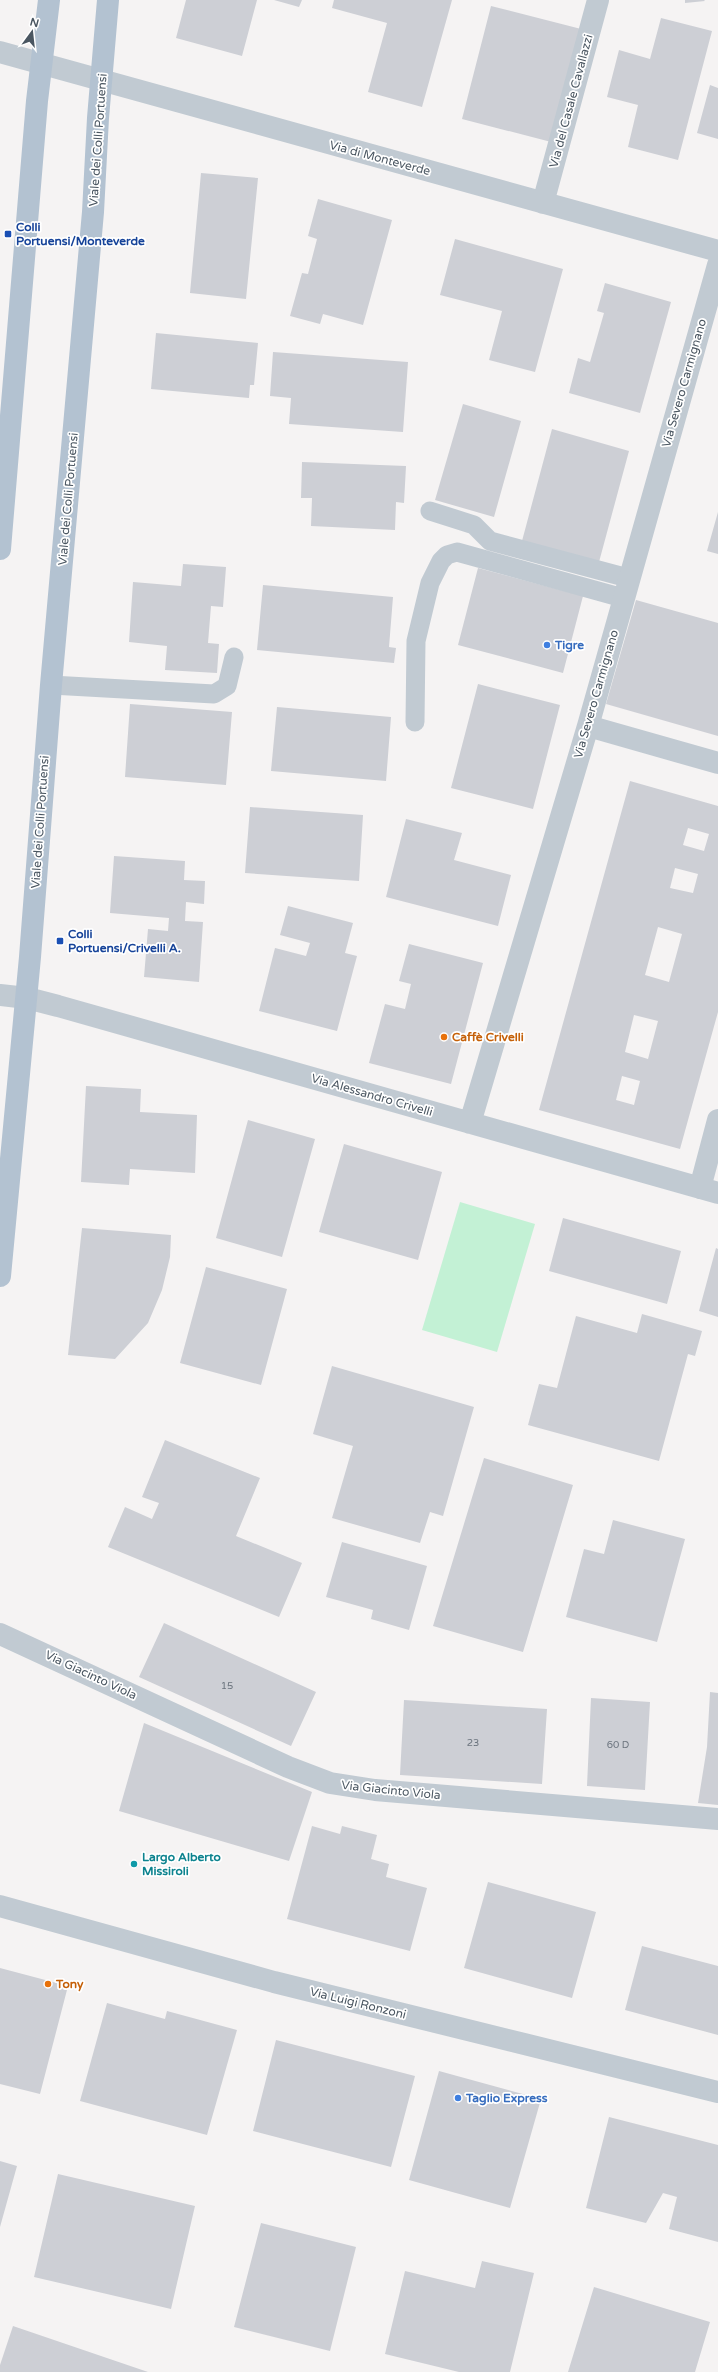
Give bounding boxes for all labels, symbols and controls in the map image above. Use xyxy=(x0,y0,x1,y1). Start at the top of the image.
north arrow xyxy=(12,12,52,52)
text: N xyxy=(29,15,40,30)
street label: Via del Casale Cavallazzi xyxy=(546,33,596,169)
street label: Viale dei Colli Portuensi xyxy=(86,73,110,207)
street label: Via di Monteverde xyxy=(328,138,432,178)
place label: Colli Portuensi/Monteverde xyxy=(16,220,145,248)
marker: Colli Portuensi/Monteverde xyxy=(3,229,13,239)
street label: Via Severo Carmignano xyxy=(659,317,709,449)
street label: Viale dei Colli Portuensi xyxy=(55,432,81,566)
street label: Via Severo Carmignano xyxy=(571,628,621,760)
place label: Tigre xyxy=(554,638,584,653)
marker: Tigre xyxy=(542,640,552,650)
street label: Viale dei Colli Portuensi xyxy=(28,755,52,889)
place label: Colli Portuensi/Crivelli A. xyxy=(68,927,181,955)
marker: Colli Portuensi/Crivelli A. xyxy=(55,936,65,946)
place label: Caffè Crivelli xyxy=(452,1030,524,1044)
marker: Caffè Crivelli xyxy=(439,1032,449,1042)
street label: Via Alessandro Crivelli xyxy=(310,1071,434,1119)
street label: Via Giacinto Viola xyxy=(43,1648,139,1702)
house number: 15 xyxy=(221,1680,233,1692)
house number: 23 xyxy=(467,1737,479,1749)
house number: 60 D xyxy=(607,1739,629,1751)
street label: Via Giacinto Viola xyxy=(341,1778,441,1802)
place label: Largo Alberto Missiroli xyxy=(142,1850,221,1878)
marker: Largo Alberto Missiroli xyxy=(129,1859,139,1869)
place label: Tony xyxy=(55,1977,84,1992)
marker: Tony xyxy=(43,1979,53,1989)
street label: Via Luigi Ronzoni xyxy=(308,1984,408,2022)
place label: Taglio Express xyxy=(465,2091,548,2106)
marker: Taglio Express xyxy=(453,2093,463,2103)

